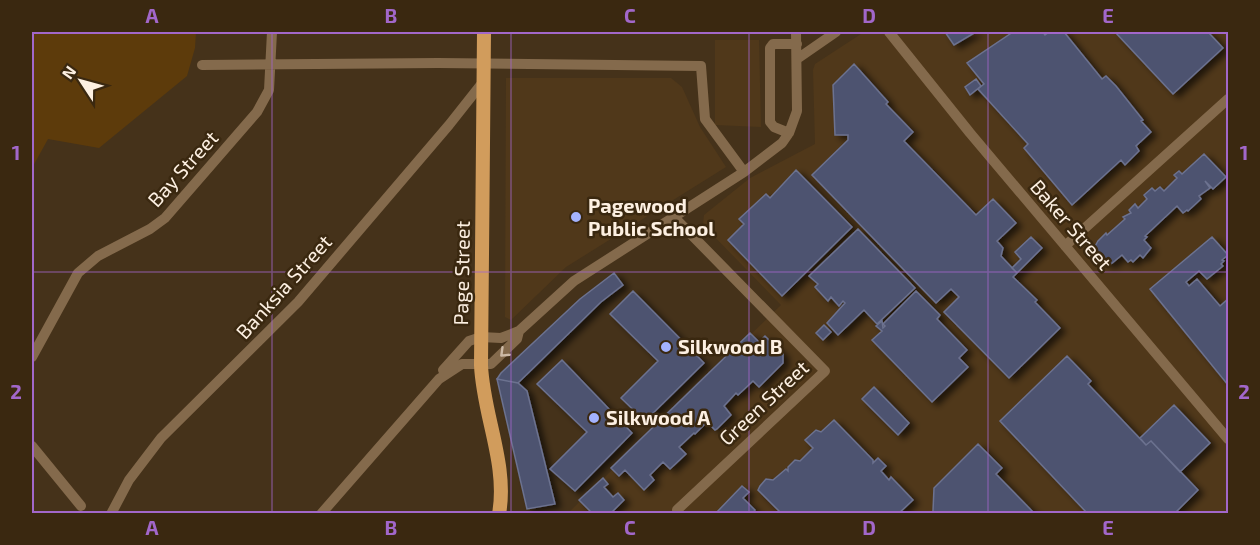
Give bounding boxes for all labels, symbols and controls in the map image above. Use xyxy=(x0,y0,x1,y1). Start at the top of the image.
text: A xyxy=(145,3,159,27)
text: B xyxy=(385,3,397,27)
text: C xyxy=(624,3,636,27)
text: D xyxy=(862,3,876,27)
text: E xyxy=(1102,3,1114,27)
north arrow xyxy=(51,51,111,111)
text: N xyxy=(57,62,80,82)
street label: Bay Street xyxy=(142,125,223,211)
text: 1 xyxy=(12,140,20,164)
text: 1 xyxy=(1240,140,1248,164)
street label: Baker Street xyxy=(1026,174,1118,275)
place label: Pagewood Public School xyxy=(588,193,715,240)
marker: Pagewood Public School xyxy=(569,210,583,224)
street label: Page Street xyxy=(448,220,474,325)
street label: Banksia Street xyxy=(230,229,336,343)
place label: Silkwood B xyxy=(678,334,783,358)
marker: Silkwood B xyxy=(659,340,673,354)
one-way arrow xyxy=(500,346,510,357)
street label: Green Street xyxy=(714,355,813,450)
text: 2 xyxy=(10,379,22,403)
text: 2 xyxy=(1238,379,1250,403)
place label: Silkwood A xyxy=(606,405,711,429)
marker: Silkwood A xyxy=(587,411,601,425)
text: A xyxy=(145,515,159,539)
text: B xyxy=(385,515,397,539)
text: C xyxy=(624,515,636,539)
text: D xyxy=(862,515,876,539)
text: E xyxy=(1102,515,1114,539)

